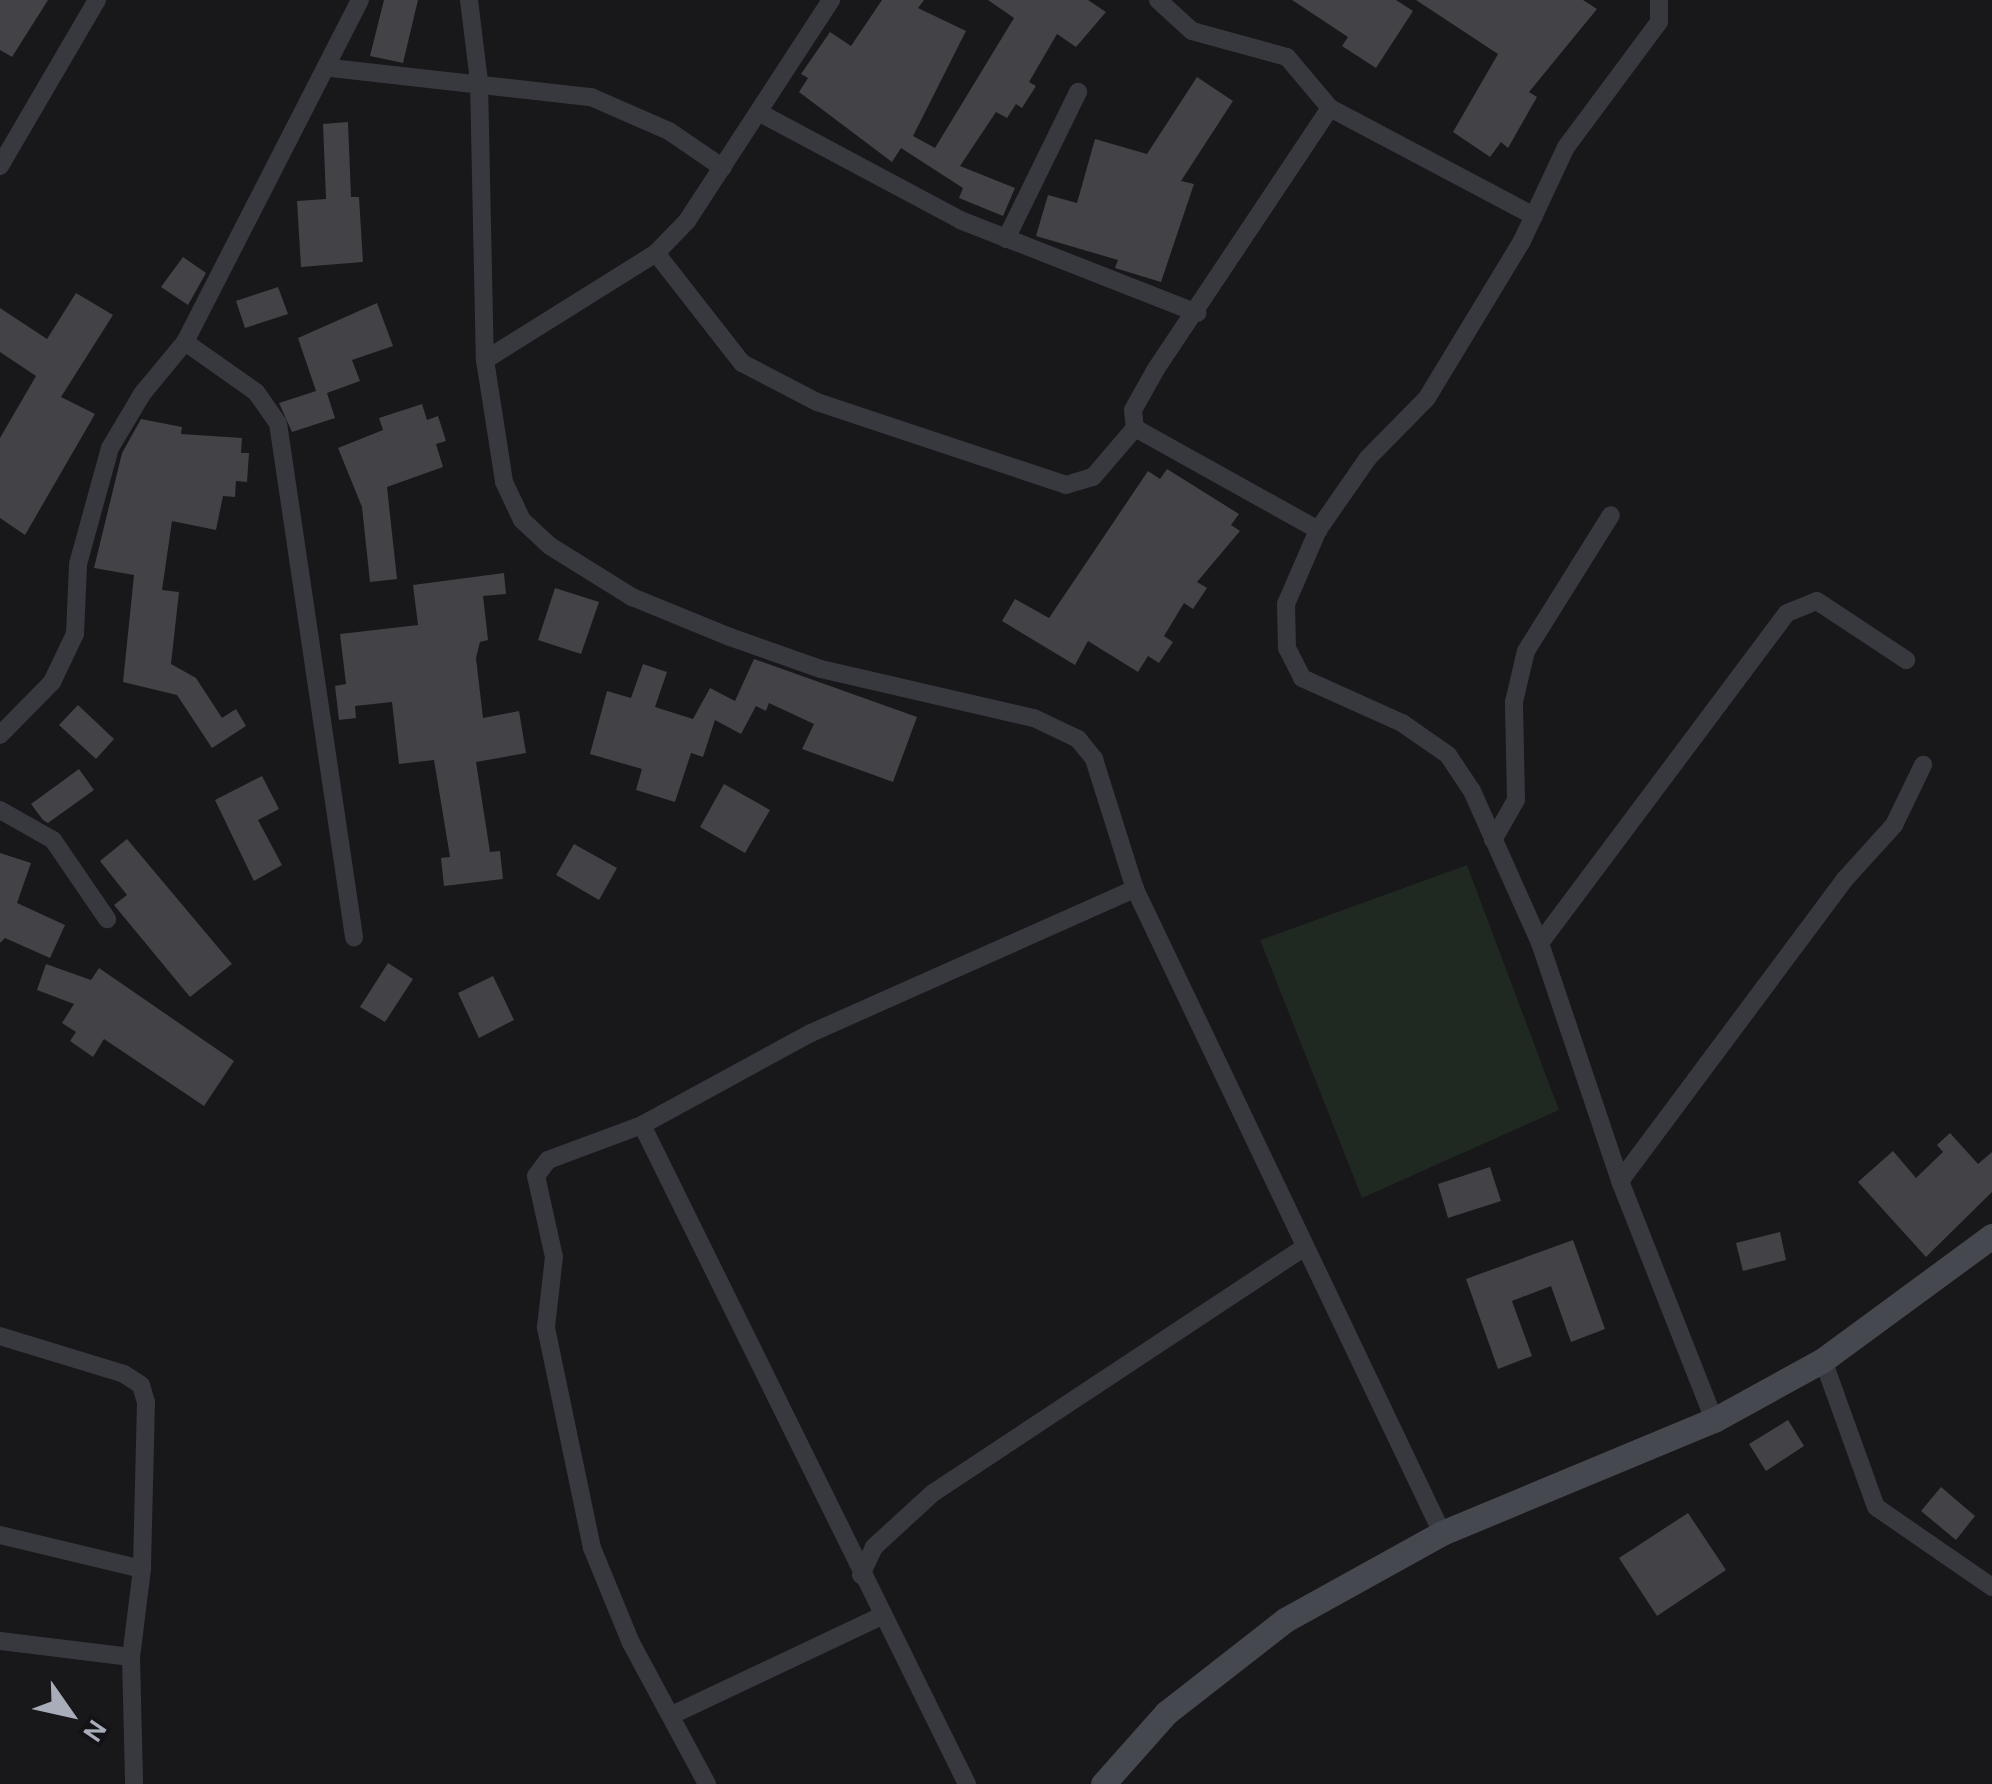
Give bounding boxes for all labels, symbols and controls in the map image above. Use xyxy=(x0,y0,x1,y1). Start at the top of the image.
north arrow xyxy=(20,1664,120,1764)
text: N xyxy=(76,1713,115,1749)

